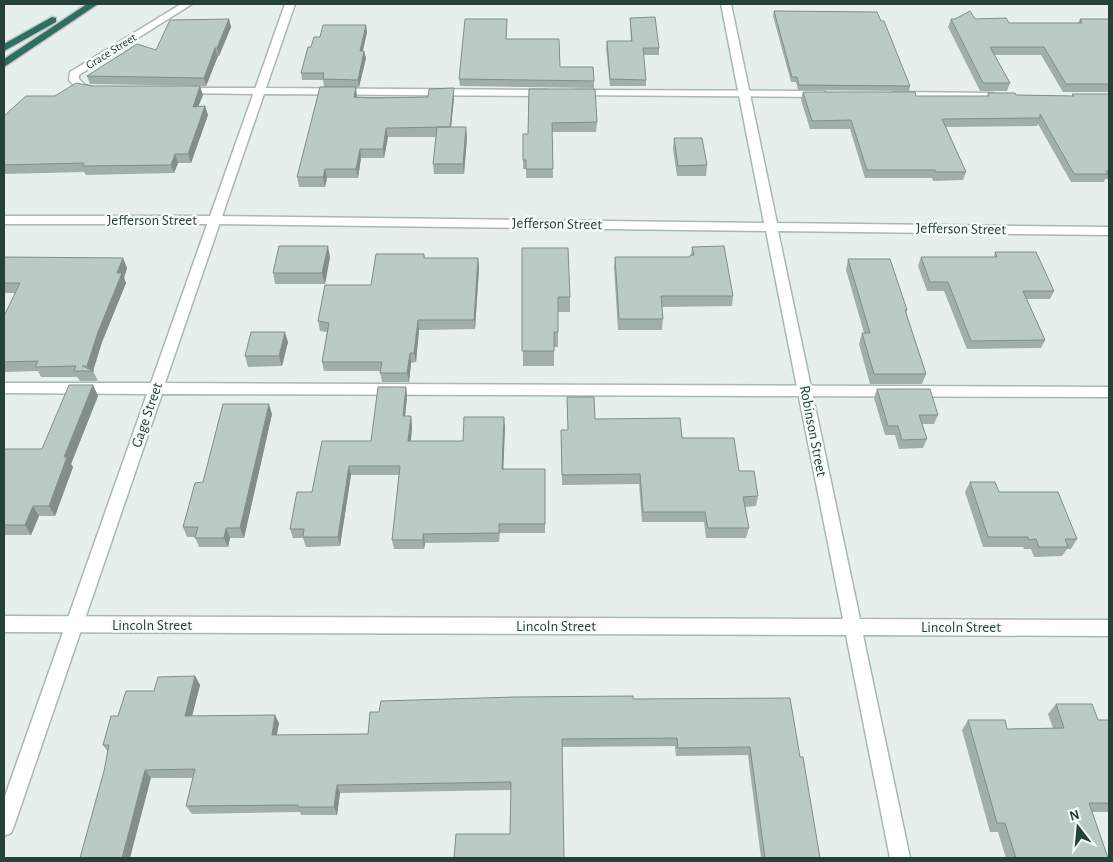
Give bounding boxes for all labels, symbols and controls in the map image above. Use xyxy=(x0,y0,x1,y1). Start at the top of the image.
street label: Grace Street xyxy=(84,31,138,71)
street label: Jefferson Street xyxy=(107,213,197,228)
street label: Jefferson Street xyxy=(512,216,602,232)
street label: Jefferson Street xyxy=(916,221,1006,237)
street label: Gage Street xyxy=(129,380,165,449)
street label: Robinson Street xyxy=(797,384,829,478)
street label: Lincoln Street xyxy=(112,618,192,633)
street label: Lincoln Street xyxy=(516,619,596,634)
street label: Lincoln Street xyxy=(921,620,1001,635)
north arrow xyxy=(1053,802,1103,852)
text: N xyxy=(1068,807,1081,824)

